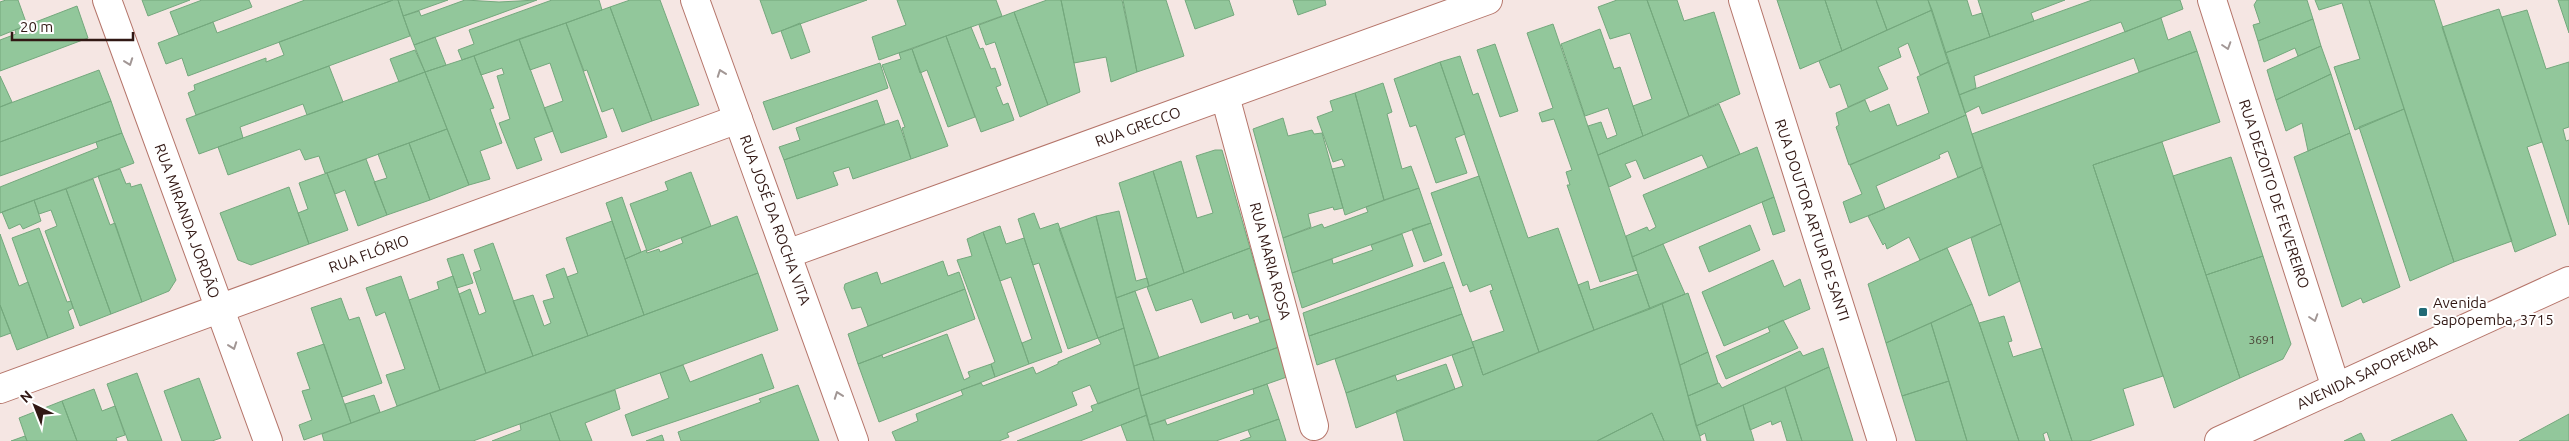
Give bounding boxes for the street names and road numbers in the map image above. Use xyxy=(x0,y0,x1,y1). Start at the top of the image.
street label: RUA DEZOITO DE FEVEREIRO xyxy=(2236,97,2313,291)
street label: RUA GRECCO xyxy=(1093,103,1183,150)
street label: RUA DOUTOR ARTUR DE SANTI xyxy=(1772,117,1853,323)
street label: RUA JOSÉ DA ROCHA VITA xyxy=(737,133,814,307)
street label: RUA MIRANDA JORDÃO xyxy=(152,141,223,301)
street label: RUA MARIA ROSA xyxy=(1247,200,1294,322)
street label: RUA FLÓRIO xyxy=(326,231,411,276)
street label: AVENIDA SAPOPEMBA xyxy=(2294,332,2440,413)

